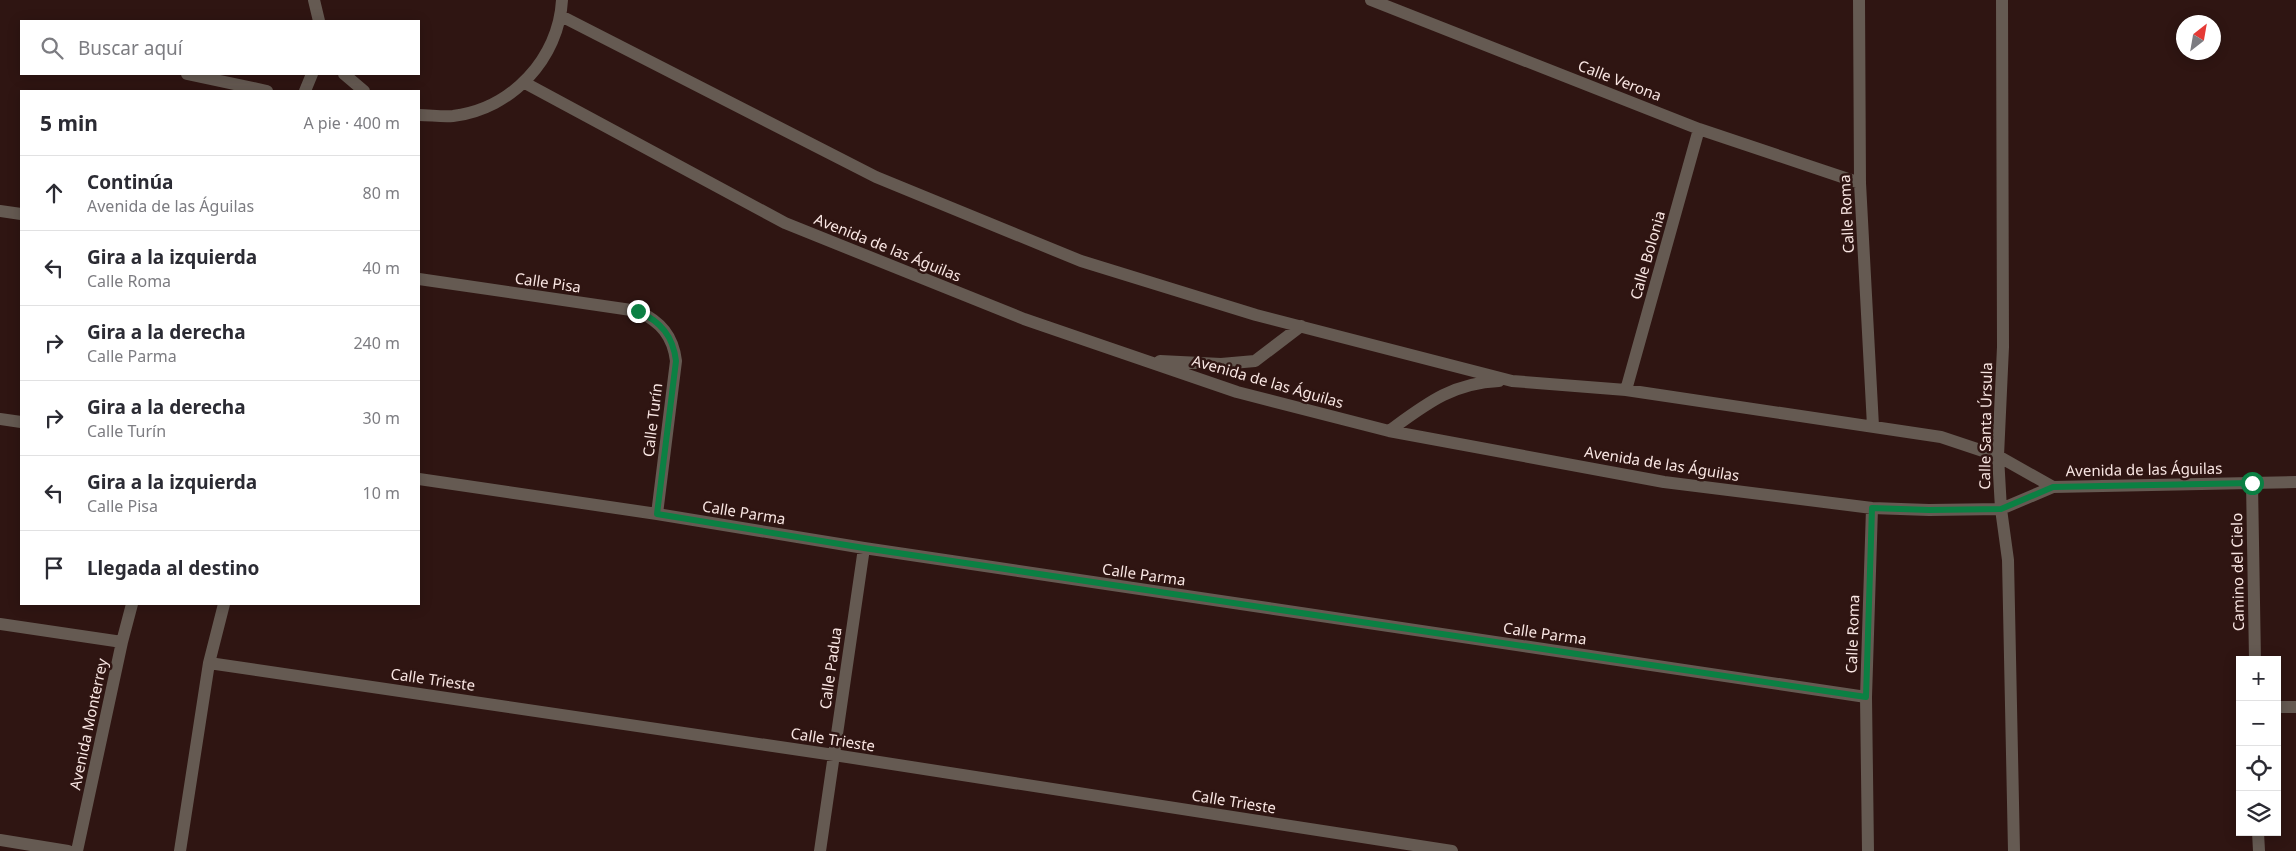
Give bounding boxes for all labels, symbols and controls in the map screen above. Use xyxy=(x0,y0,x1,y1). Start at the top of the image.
north arrow xyxy=(2176,15,2221,60)
search box xyxy=(20,20,420,75)
icon: search xyxy=(38,34,66,62)
text: Buscar aquí xyxy=(78,35,183,61)
street label: Calle Verona xyxy=(1575,55,1665,105)
text: 5 min xyxy=(40,109,98,137)
text: A pie · 400 m xyxy=(303,112,400,134)
text: Continúa xyxy=(87,169,173,195)
street label: Calle Roma xyxy=(1834,174,1858,254)
icon: ahead xyxy=(40,179,68,207)
text: 80 m xyxy=(363,182,400,204)
text: Avenida de las Águilas xyxy=(87,195,254,217)
street label: Avenida de las Águilas xyxy=(812,208,964,286)
street label: Calle Bolonia xyxy=(1625,208,1669,302)
text: Gira a la izquierda xyxy=(87,244,257,270)
icon: left xyxy=(40,254,68,282)
text: 40 m xyxy=(363,257,400,279)
street label: Calle Pisa xyxy=(514,267,582,297)
text: Calle Roma xyxy=(87,270,171,292)
route end xyxy=(627,300,650,323)
text: Gira a la derecha xyxy=(87,319,246,345)
icon: right xyxy=(40,329,68,357)
text: 240 m xyxy=(353,332,400,354)
text: Calle Parma xyxy=(87,345,177,367)
street label: Avenida de las Águilas xyxy=(1190,350,1346,412)
street label: Calle Santa Úrsula xyxy=(1974,362,1996,490)
street label: Calle Turín xyxy=(638,382,666,458)
text: Gira a la derecha xyxy=(87,394,246,420)
icon: right xyxy=(40,404,68,432)
text: 30 m xyxy=(363,407,400,429)
text: Calle Turín xyxy=(87,420,166,442)
street label: Avenida de las Águilas xyxy=(1583,441,1741,485)
street label: Avenida de las Águilas xyxy=(2065,458,2223,480)
text: Gira a la izquierda xyxy=(87,469,257,495)
route start xyxy=(2241,472,2264,495)
icon: left xyxy=(40,479,68,507)
text: 10 m xyxy=(363,482,400,504)
text: Calle Pisa xyxy=(87,495,158,517)
street label: Calle Parma xyxy=(701,496,787,528)
street label: Camino del Cielo xyxy=(2226,513,2248,631)
icon: arrive xyxy=(40,554,68,582)
text: Llegada al destino xyxy=(87,555,259,581)
street label: Calle Parma xyxy=(1101,558,1187,590)
street label: Calle Roma xyxy=(1841,594,1863,674)
street label: Calle Parma xyxy=(1502,617,1588,649)
street label: Calle Padua xyxy=(814,626,846,710)
street label: Avenida Monterrey xyxy=(64,656,112,792)
map controls xyxy=(2236,656,2281,836)
button: + xyxy=(2236,656,2281,701)
street label: Calle Trieste xyxy=(389,663,477,695)
button: − xyxy=(2236,701,2281,746)
street label: Calle Trieste xyxy=(789,722,877,756)
button: locate xyxy=(2236,746,2281,791)
street label: Calle Trieste xyxy=(1190,784,1278,818)
button: layers xyxy=(2236,791,2281,836)

